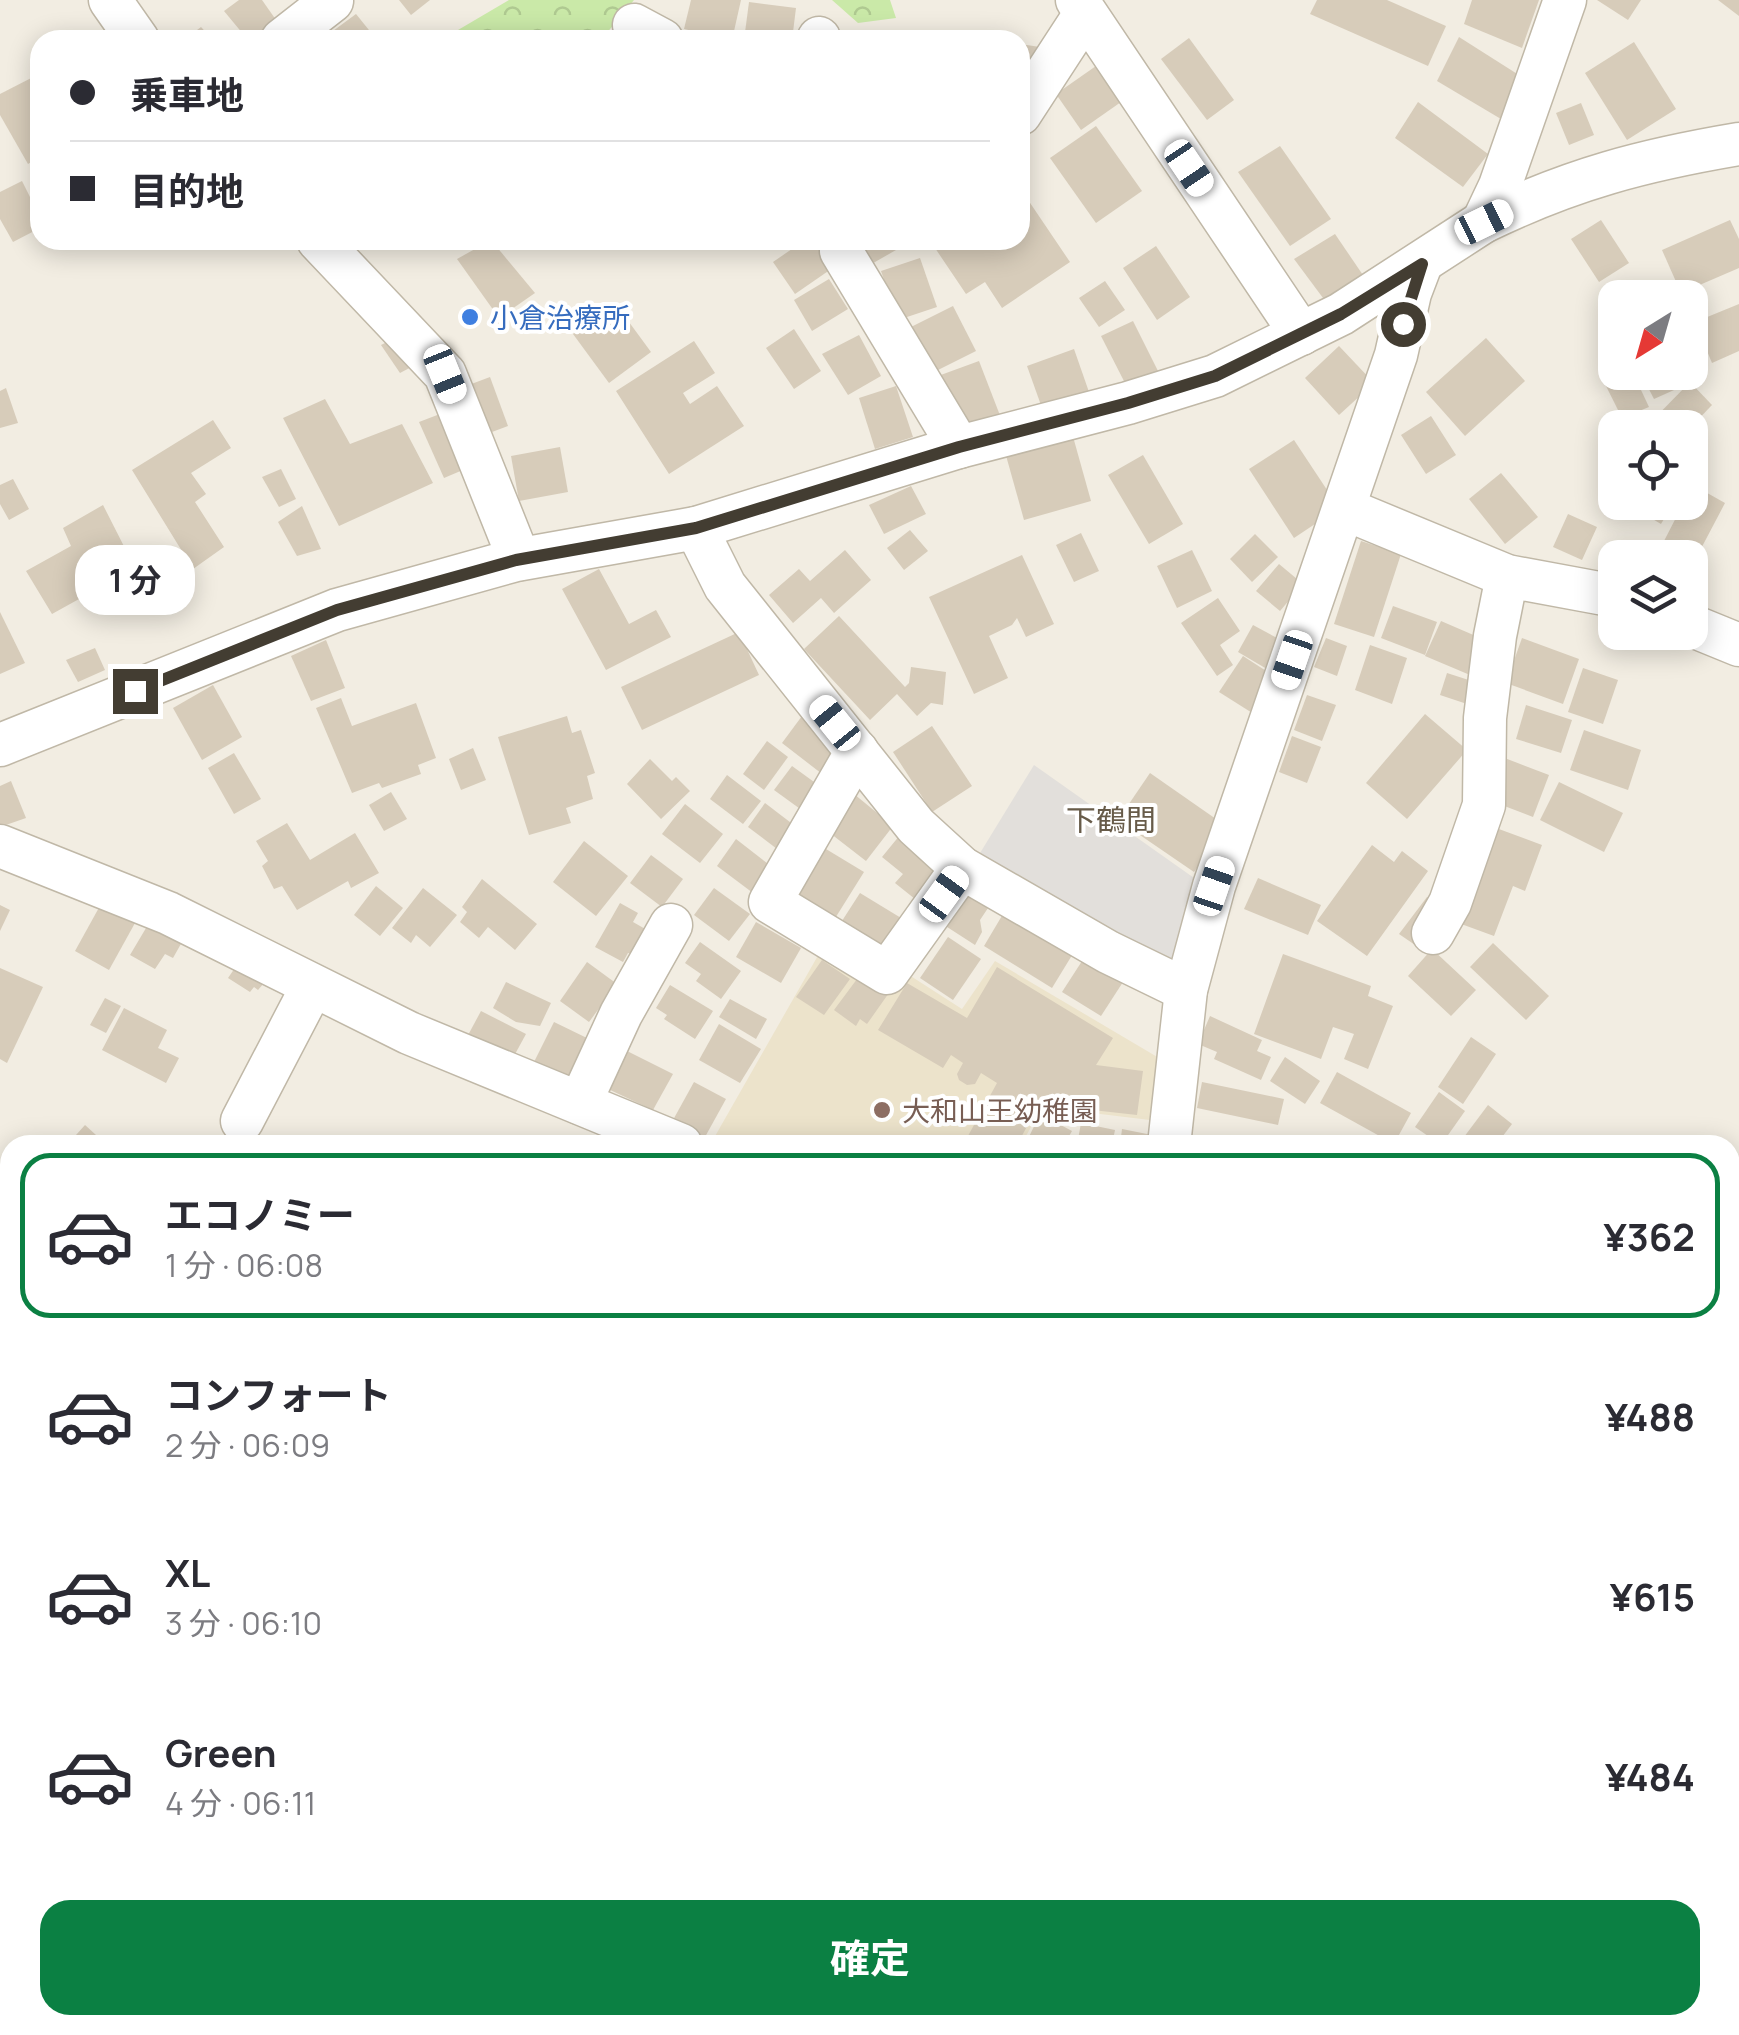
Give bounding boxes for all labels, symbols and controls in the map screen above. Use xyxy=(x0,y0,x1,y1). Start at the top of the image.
text: 乗車地 xyxy=(130,68,244,120)
car xyxy=(1160,135,1218,201)
text: 目的地 xyxy=(130,164,244,216)
car xyxy=(1450,195,1518,249)
north arrow xyxy=(1598,280,1708,390)
map controls xyxy=(1598,280,1708,650)
place label: 小倉治療所 xyxy=(490,298,630,336)
route start xyxy=(1381,302,1426,347)
marker: 小倉治療所 xyxy=(459,306,481,328)
car xyxy=(420,341,470,407)
button: locate xyxy=(1598,410,1708,520)
button: layers xyxy=(1598,540,1708,650)
callout: 1 分 xyxy=(75,546,195,616)
text: 1 分 xyxy=(109,558,161,602)
car xyxy=(1268,627,1316,693)
route end xyxy=(113,669,158,714)
car xyxy=(804,690,866,756)
district label: 下鶴間 xyxy=(1066,799,1156,840)
car xyxy=(1190,853,1238,919)
car xyxy=(914,861,974,927)
place label: 大和山王幼稚園 xyxy=(902,1091,1098,1129)
marker: 大和山王幼稚園 xyxy=(871,1099,893,1121)
text: エコノミー xyxy=(165,1188,355,1240)
icon: car xyxy=(45,1191,135,1281)
text: ¥362 xyxy=(1603,1210,1695,1262)
text: 1 分 · 06:08 xyxy=(165,1243,323,1287)
text: コンフォート xyxy=(165,1368,392,1420)
icon: car xyxy=(45,1371,135,1461)
text: ¥488 xyxy=(1605,1390,1695,1442)
text: 2 分 · 06:09 xyxy=(165,1423,330,1467)
text: XL xyxy=(165,1546,210,1598)
icon: car xyxy=(45,1551,135,1641)
text: ¥615 xyxy=(1610,1570,1695,1622)
text: 3 分 · 06:10 xyxy=(165,1601,322,1645)
text: Green xyxy=(165,1726,277,1778)
icon: car xyxy=(45,1731,135,1821)
text: ¥484 xyxy=(1605,1750,1695,1802)
text: 4 分 · 06:11 xyxy=(165,1781,316,1825)
button: 確定 xyxy=(40,1900,1700,2015)

